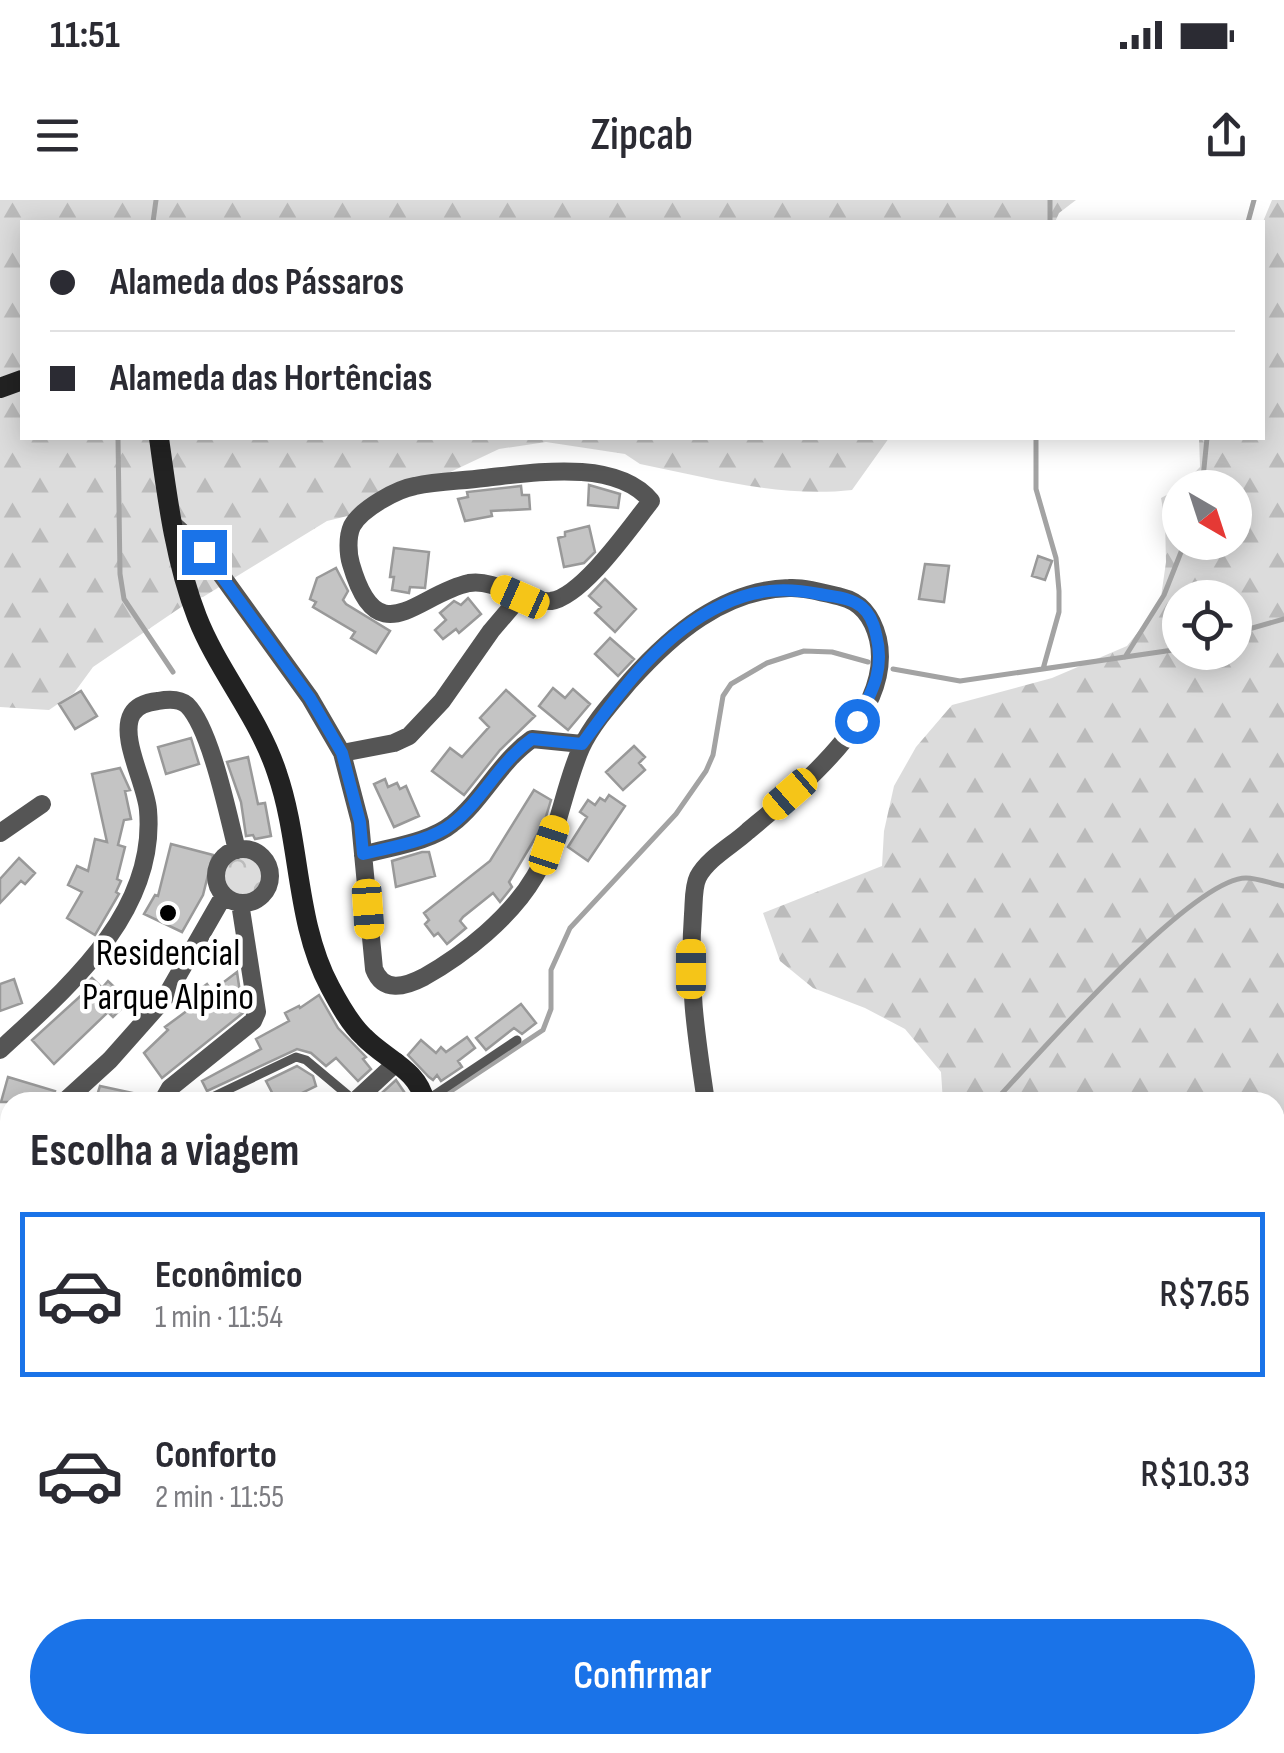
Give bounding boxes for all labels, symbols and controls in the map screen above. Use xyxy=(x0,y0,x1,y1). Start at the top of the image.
text: 11:51 xyxy=(50,13,120,58)
icon: menu xyxy=(30,108,85,163)
text: Zipcab xyxy=(591,108,693,163)
icon: share xyxy=(1199,108,1254,163)
text: Alameda dos Pássaros xyxy=(110,260,404,305)
text: Alameda das Hortências xyxy=(110,356,432,401)
north arrow xyxy=(1162,470,1252,560)
map controls xyxy=(1162,470,1252,670)
route end xyxy=(182,530,227,575)
car xyxy=(486,571,554,623)
button: locate xyxy=(1162,580,1252,670)
route start xyxy=(835,699,880,744)
car xyxy=(758,763,822,825)
car xyxy=(525,812,573,878)
car xyxy=(351,878,385,940)
marker: Residencial Parque Alpino xyxy=(157,902,179,924)
place label: Residencial Parque Alpino xyxy=(82,931,254,1020)
car xyxy=(676,939,706,999)
text: Escolha a viagem xyxy=(30,1124,299,1179)
icon: car xyxy=(35,1250,125,1340)
text: Econômico xyxy=(155,1253,303,1298)
text: R$7.65 xyxy=(1159,1272,1250,1317)
text: 1 min · 11:54 xyxy=(155,1298,283,1337)
icon: car xyxy=(35,1430,125,1520)
text: Conforto xyxy=(155,1433,277,1478)
text: R$10.33 xyxy=(1141,1452,1250,1497)
text: 2 min · 11:55 xyxy=(155,1478,284,1517)
button: Confirmar xyxy=(30,1619,1255,1734)

